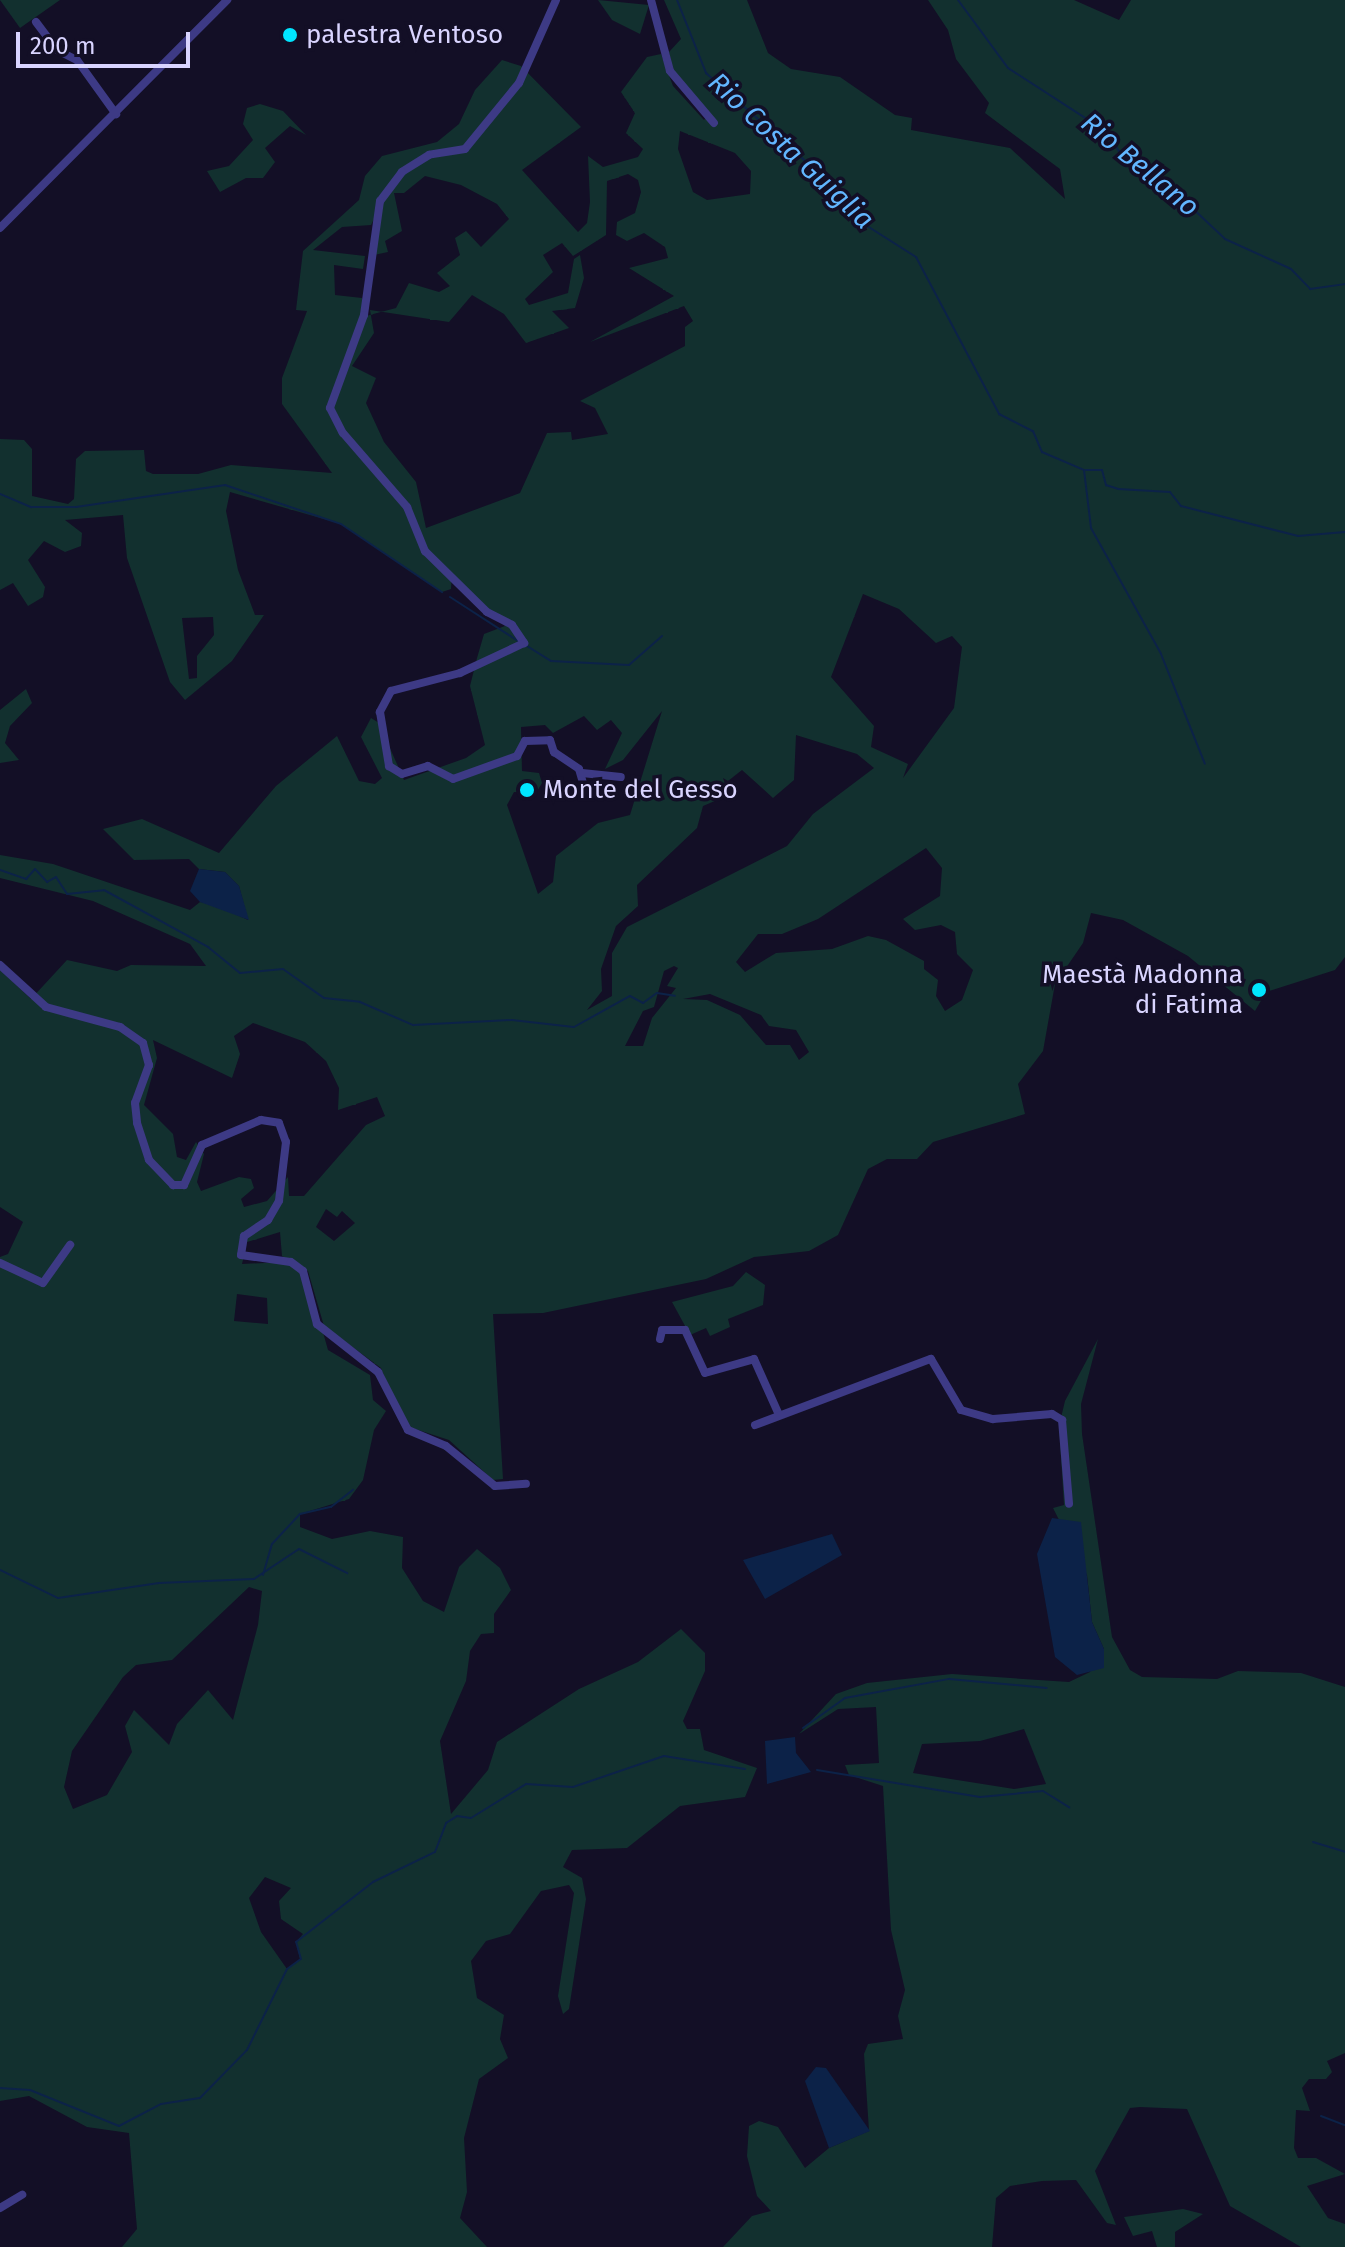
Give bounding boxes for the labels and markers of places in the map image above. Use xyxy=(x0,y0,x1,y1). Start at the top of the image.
place label: palestra Ventoso xyxy=(306,19,503,51)
marker: palestra Ventoso xyxy=(281,26,299,44)
place label: Monte del Gesso xyxy=(543,774,738,806)
marker: Monte del Gesso xyxy=(518,781,536,799)
place label: Maestà Madonna di Fatima xyxy=(1042,959,1243,1020)
marker: Maestà Madonna di Fatima xyxy=(1250,981,1268,999)

